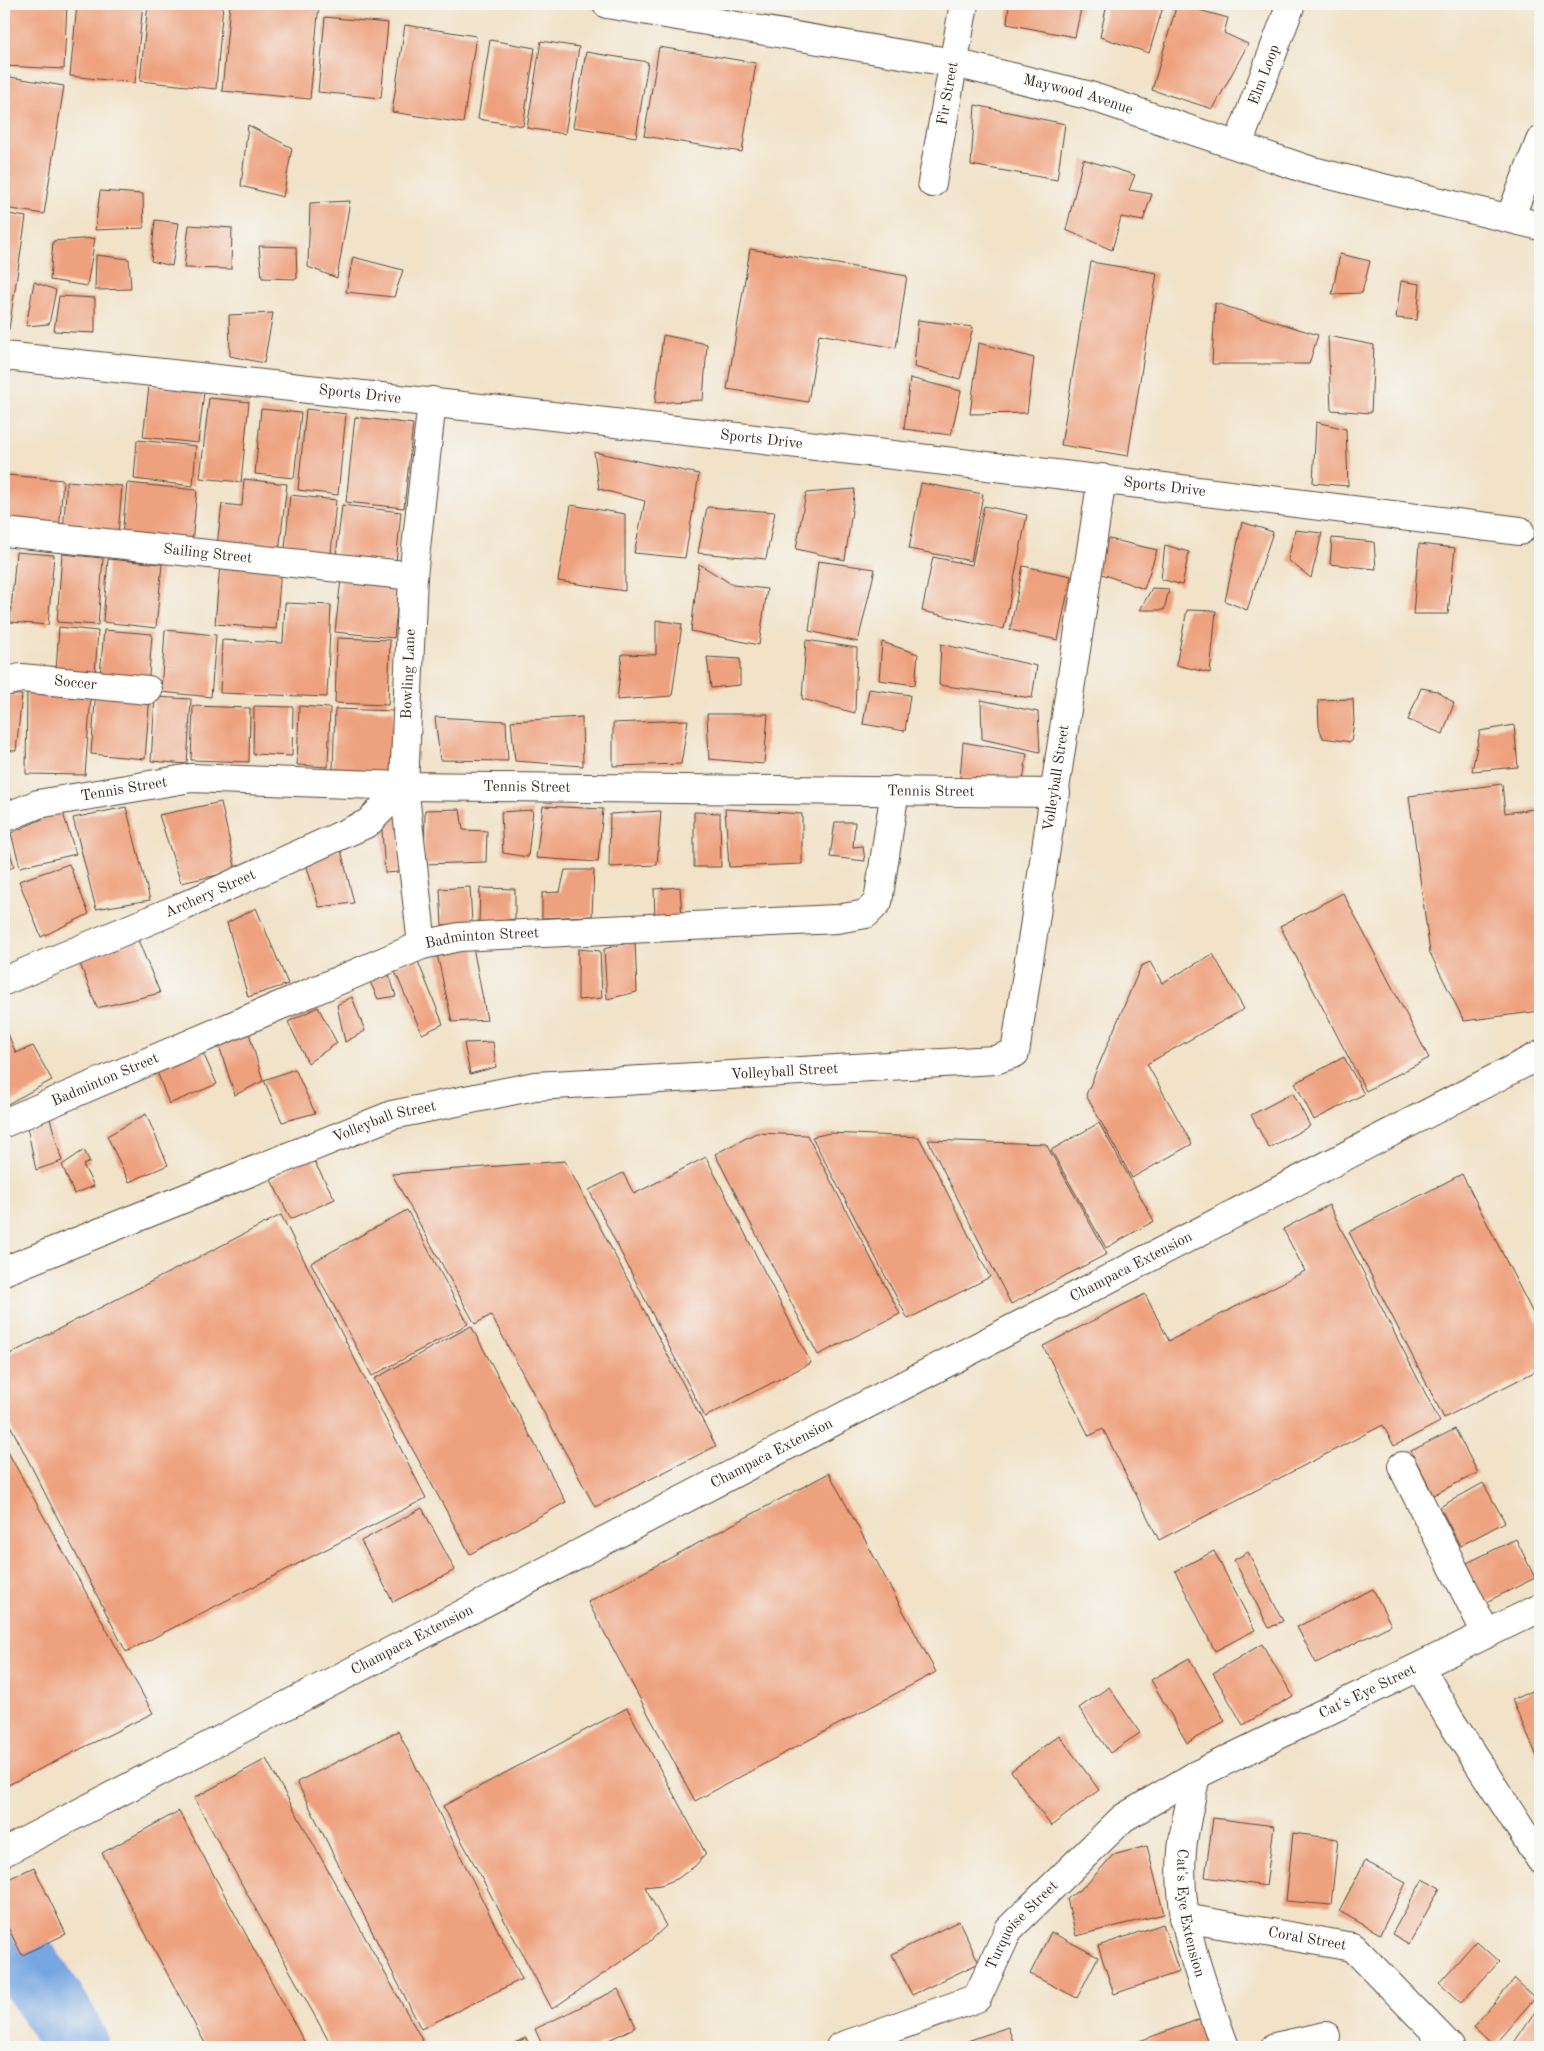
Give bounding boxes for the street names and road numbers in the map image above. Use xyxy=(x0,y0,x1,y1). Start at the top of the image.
street label: Elm Loop xyxy=(1246,42,1283,107)
street label: Fir Street xyxy=(935,60,961,126)
street label: Maywood Avenue xyxy=(1022,72,1135,117)
street label: Sports Drive xyxy=(318,383,402,407)
street label: Sports Drive xyxy=(719,427,803,452)
street label: Sports Drive xyxy=(1123,475,1207,499)
street label: Sailing Street xyxy=(163,542,253,566)
street label: Bowling Lane xyxy=(399,629,418,720)
street label: Soccer xyxy=(53,674,97,693)
street label: Volleyball Street xyxy=(1041,724,1072,833)
street label: Tennis Street xyxy=(80,775,168,804)
street label: Tennis Street xyxy=(483,779,571,795)
street label: Tennis Street xyxy=(887,784,975,800)
street label: Archery Street xyxy=(163,867,258,920)
street label: Badminton Street xyxy=(424,926,539,952)
street label: Badminton Street xyxy=(50,1051,161,1109)
street label: Volleyball Street xyxy=(730,1061,839,1082)
street label: Volleyball Street xyxy=(331,1099,437,1145)
street label: Champaca Extension xyxy=(1068,1229,1195,1305)
street label: Champaca Extension xyxy=(708,1416,835,1491)
street label: Champaca Extension xyxy=(349,1602,476,1678)
street label: Cat's Eye Street xyxy=(1317,1662,1418,1722)
street label: Cat's Eye Extension xyxy=(1174,1848,1207,1979)
street label: Turquoise Street xyxy=(984,1878,1061,1972)
street label: Coral Street xyxy=(1267,1925,1347,1953)

